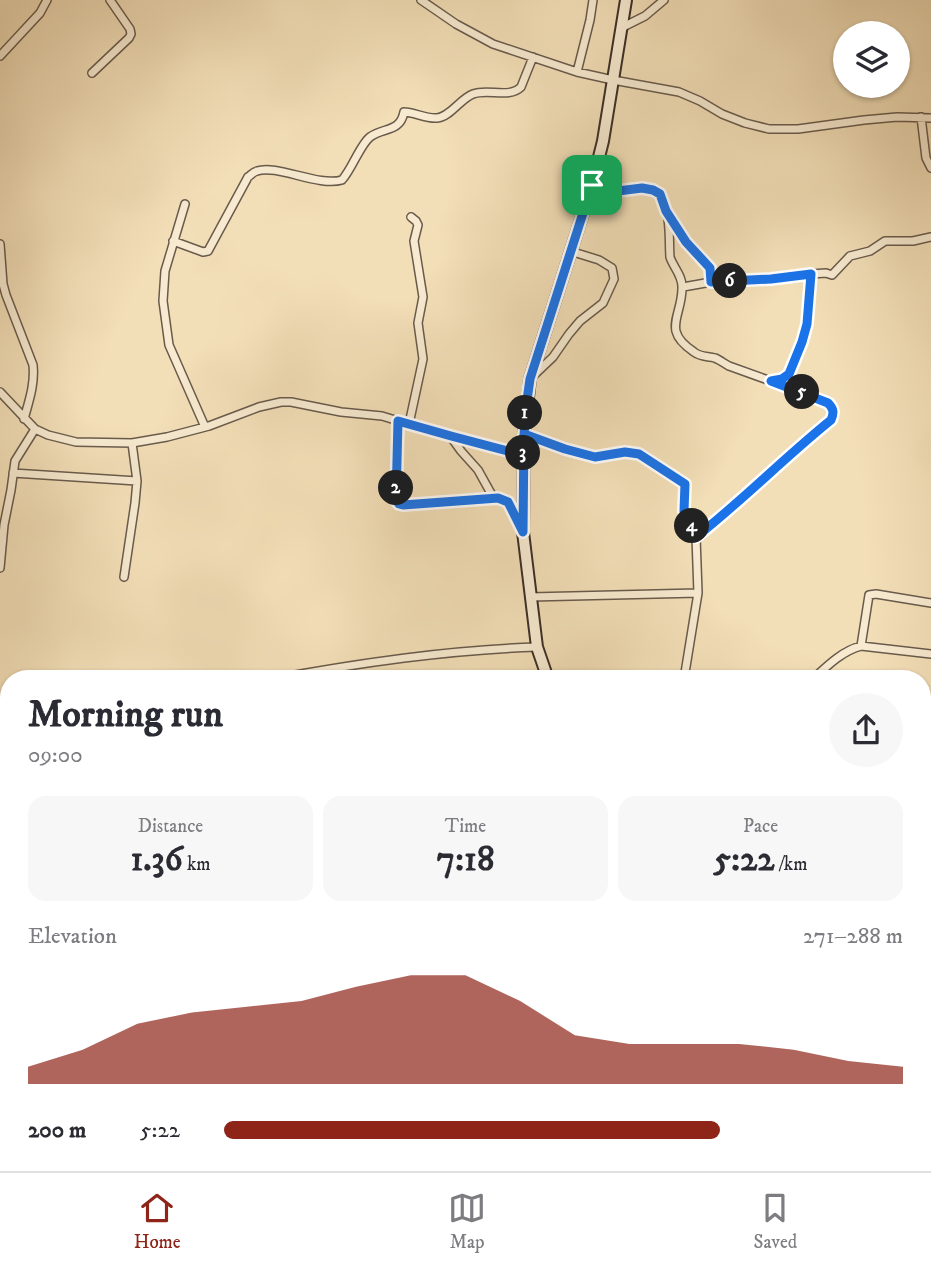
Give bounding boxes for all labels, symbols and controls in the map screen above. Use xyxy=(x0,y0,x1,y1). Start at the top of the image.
map controls xyxy=(833,21,910,98)
button: layers xyxy=(833,21,910,98)
pin xyxy=(562,155,622,215)
icon: arrive xyxy=(573,166,611,204)
pin: 6 xyxy=(712,264,748,298)
text: 6 xyxy=(725,269,734,292)
pin: 5 xyxy=(784,374,820,410)
text: 5 xyxy=(797,380,806,403)
pin: 1 xyxy=(508,396,542,430)
text: 1 xyxy=(521,401,528,424)
pin: 3 xyxy=(505,435,540,470)
text: 3 xyxy=(519,441,526,464)
pin: 2 xyxy=(378,470,414,505)
text: 2 xyxy=(391,476,400,499)
pin: 4 xyxy=(674,508,710,544)
text: 4 xyxy=(686,514,697,537)
text: Morning run xyxy=(28,691,223,739)
button: share xyxy=(829,693,903,767)
text: 09:00 xyxy=(28,741,83,770)
text: Distance xyxy=(138,815,203,838)
text: Time xyxy=(445,815,486,838)
text: Pace xyxy=(743,815,778,838)
text: 1.36 xyxy=(130,838,183,882)
text: 7:18 xyxy=(437,838,494,882)
text: 5:22 xyxy=(714,838,774,882)
text: km xyxy=(183,853,211,876)
text: /km xyxy=(774,853,807,876)
text: Elevation xyxy=(28,922,117,951)
text: 271–288 m xyxy=(803,922,903,951)
text: 200 m xyxy=(28,1116,86,1145)
text: 5:22 xyxy=(140,1116,180,1145)
tab: Home xyxy=(134,1189,181,1254)
tab: Map xyxy=(448,1189,486,1254)
tab: Saved xyxy=(754,1189,797,1254)

